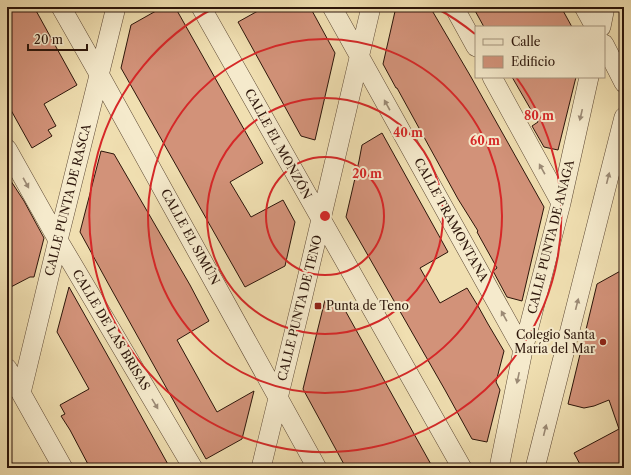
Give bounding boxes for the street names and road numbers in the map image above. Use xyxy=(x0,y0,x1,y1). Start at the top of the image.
street label: CALLE EL MONZÓN xyxy=(242,85,316,202)
street label: CALLE PUNTA DE RASCA xyxy=(41,121,94,277)
street label: CALLE TRAMONTANA xyxy=(411,155,492,285)
street label: CALLE PUNTA DE ANAGA xyxy=(524,157,577,316)
street label: CALLE EL SIMÚN xyxy=(158,186,224,287)
street label: CALLE PUNTA DE TENO xyxy=(274,233,325,382)
street label: CALLE DE LAS BRISAS xyxy=(69,267,153,393)

